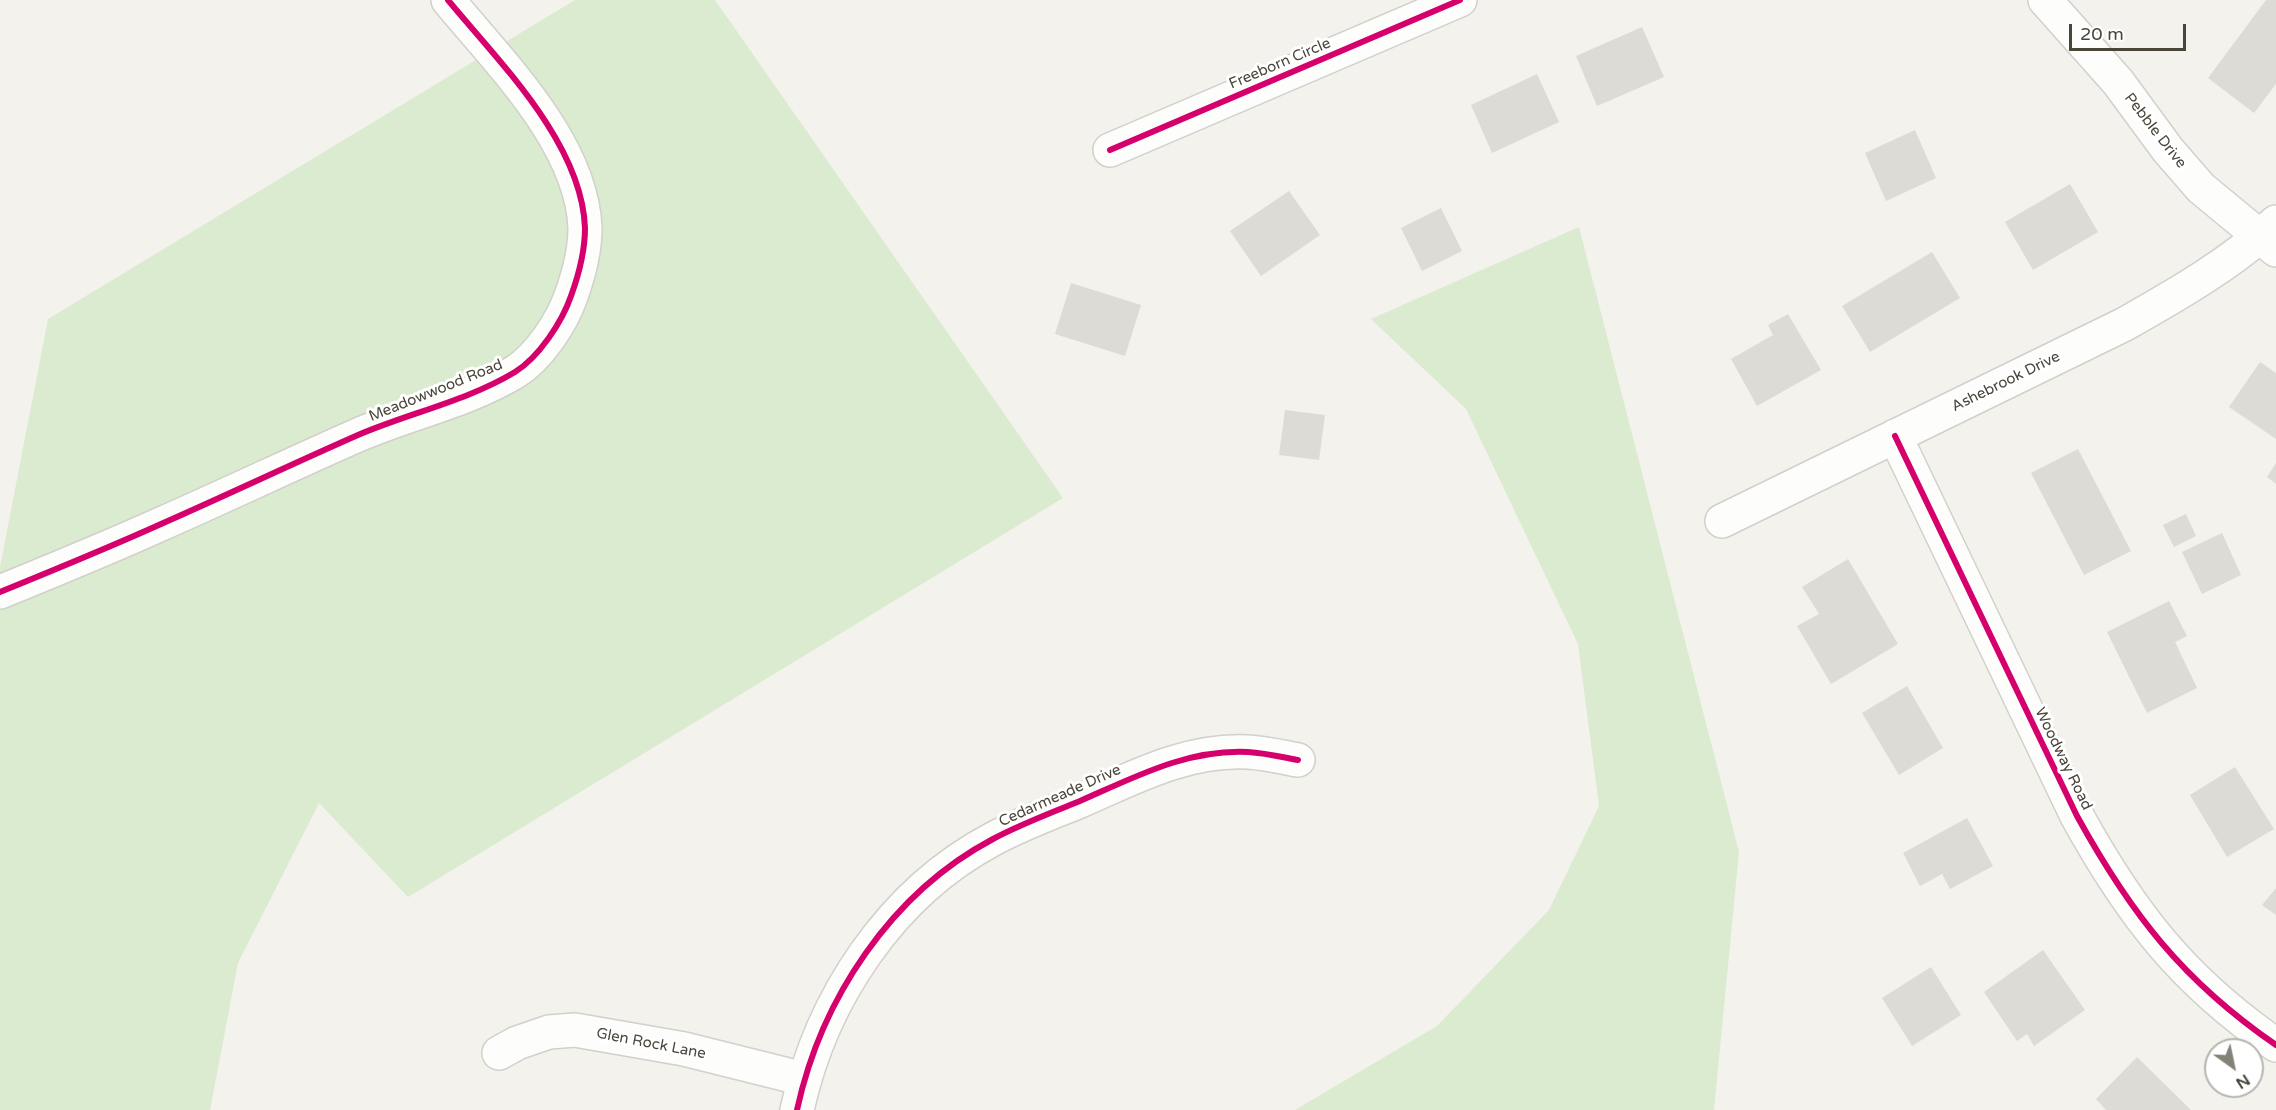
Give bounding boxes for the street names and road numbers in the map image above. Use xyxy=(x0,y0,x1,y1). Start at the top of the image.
street label: Freeborn Circle xyxy=(1227,35,1333,93)
street label: Pebble Drive xyxy=(2120,90,2190,172)
street label: Ashebrook Drive xyxy=(1949,348,2063,416)
street label: Meadowwood Road xyxy=(367,356,505,426)
street label: Woodway Road xyxy=(2030,705,2096,813)
street label: Cedarmeade Drive xyxy=(996,761,1124,831)
street label: Glen Rock Lane xyxy=(595,1025,707,1063)

